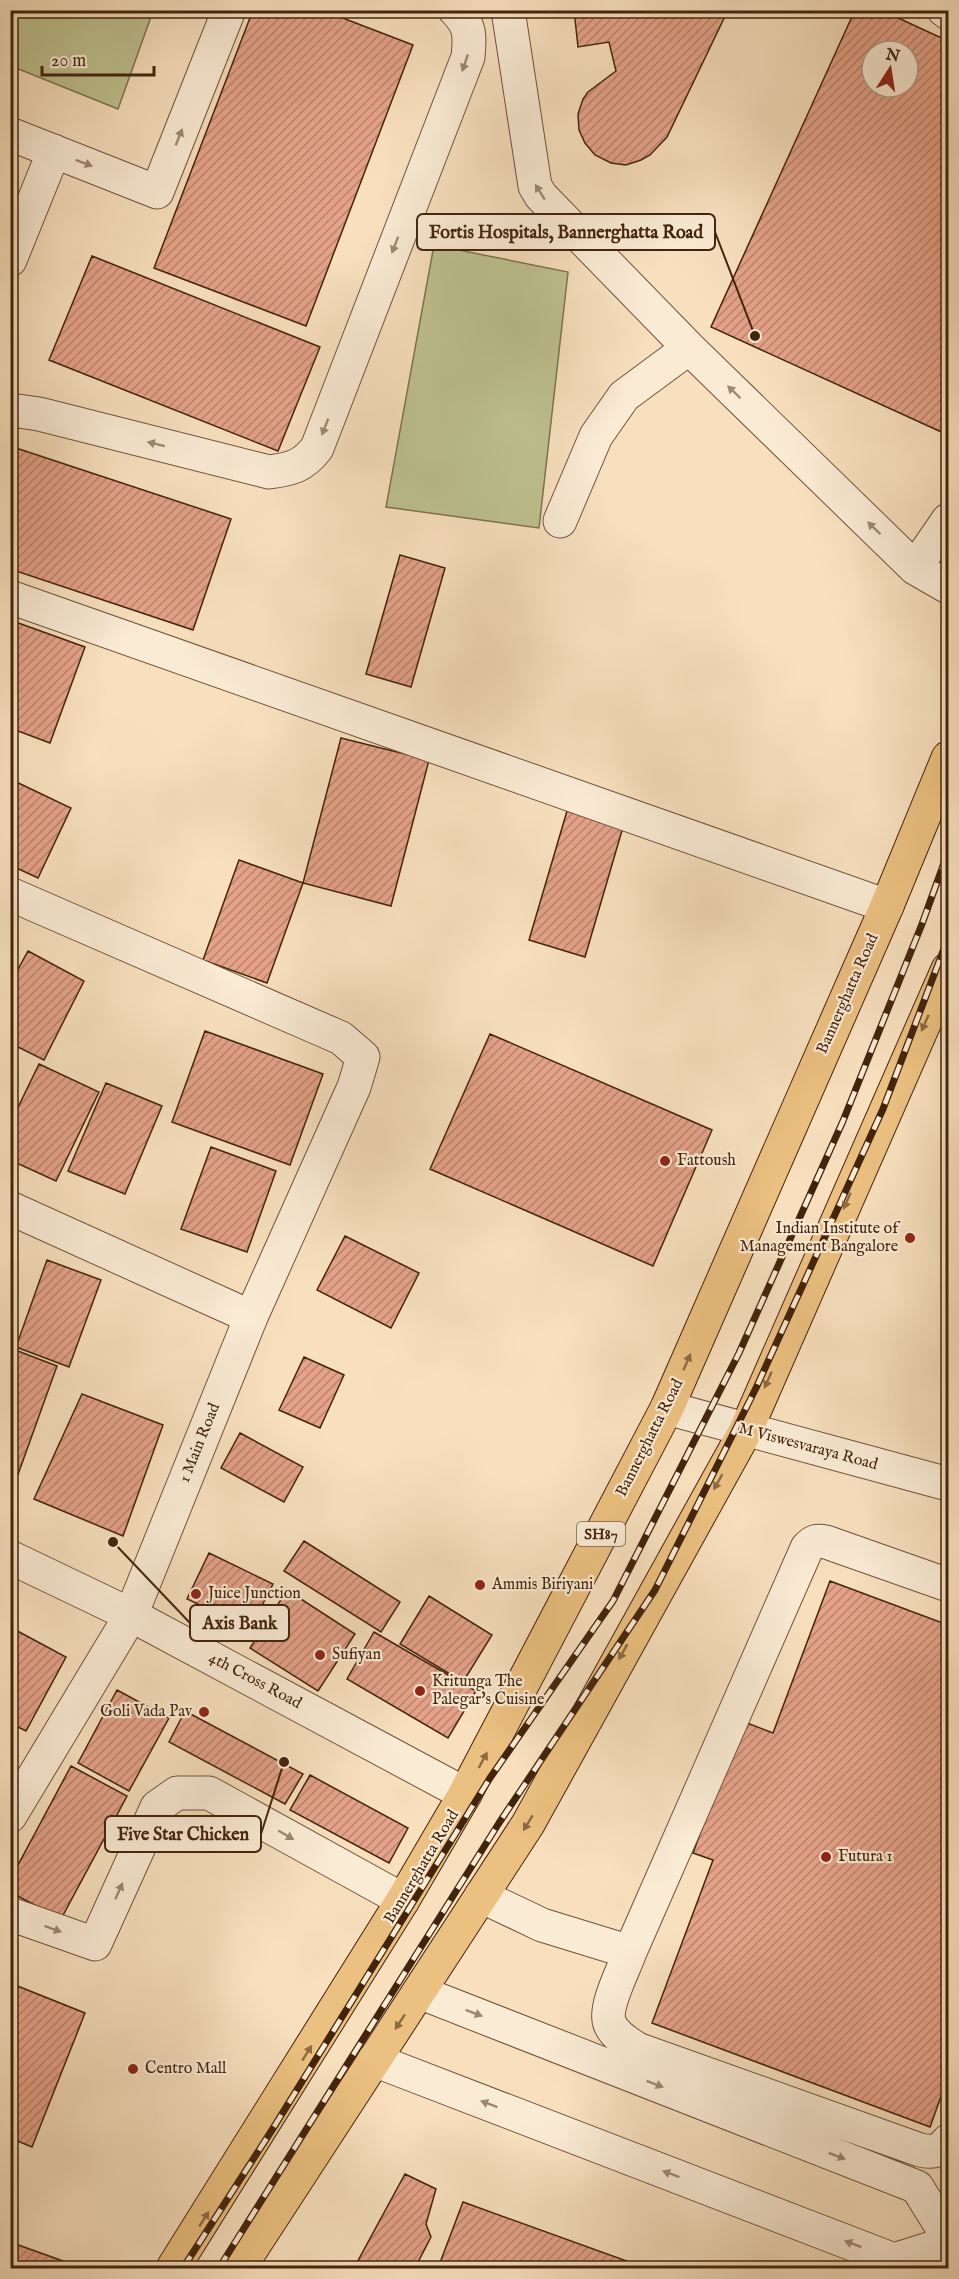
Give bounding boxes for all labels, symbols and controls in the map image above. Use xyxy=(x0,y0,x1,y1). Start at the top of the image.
scale bar xyxy=(42,39,154,77)
north arrow xyxy=(860,39,920,99)
text: N xyxy=(883,45,902,68)
text: 20 m xyxy=(51,50,86,73)
one-way arrow xyxy=(460,54,470,72)
one-way arrow xyxy=(174,128,184,146)
one-way arrow xyxy=(76,158,94,168)
one-way arrow xyxy=(534,184,545,200)
callout: Fortis Hospitals, Bannerghatta Road xyxy=(417,214,715,250)
text: Fortis Hospitals, Bannerghatta Road xyxy=(429,222,703,245)
one-way arrow xyxy=(390,236,400,254)
one-way arrow xyxy=(727,385,741,399)
one-way arrow xyxy=(320,418,329,436)
one-way arrow xyxy=(147,438,165,448)
one-way arrow xyxy=(867,521,881,535)
street label: Bannerghatta Road xyxy=(813,930,884,1057)
one-way arrow xyxy=(920,1014,930,1032)
place label: Fattoush xyxy=(677,1151,736,1171)
marker: Fattoush xyxy=(658,1154,672,1168)
one-way arrow xyxy=(842,1193,851,1210)
place label: Indian Institute of Management Bangalore xyxy=(740,1219,901,1257)
marker: Indian Institute of Management Bangalore xyxy=(903,1231,917,1245)
one-way arrow xyxy=(682,1353,692,1371)
one-way arrow xyxy=(763,1371,773,1389)
street label: Bannerghatta Road xyxy=(612,1375,689,1500)
street label: 1 Main Road xyxy=(175,1400,225,1486)
street label: M Viswesvaraya Road xyxy=(736,1419,880,1475)
one-way arrow xyxy=(713,1473,723,1490)
road number: SH87 xyxy=(577,1522,625,1546)
place label: Ammis Biriyani xyxy=(491,1575,593,1595)
marker: Ammis Biriyani xyxy=(473,1578,487,1592)
place label: Juice Junction xyxy=(206,1584,301,1604)
marker: Juice Junction xyxy=(189,1587,203,1601)
callout: Axis Bank xyxy=(190,1605,289,1641)
text: Axis Bank xyxy=(202,1613,279,1636)
one-way arrow xyxy=(618,1644,628,1661)
place label: Sufiyan xyxy=(332,1645,381,1665)
street label: 4th Cross Road xyxy=(205,1648,305,1714)
marker: Sufiyan xyxy=(313,1648,327,1662)
place label: Kritunga The Palegar's Cuisine xyxy=(432,1672,544,1710)
marker: Kritunga The Palegar's Cuisine xyxy=(413,1684,427,1698)
place label: Goli Vada Pav xyxy=(100,1702,193,1722)
marker: Goli Vada Pav xyxy=(197,1705,211,1719)
one-way arrow xyxy=(478,1751,488,1768)
street label: Bannerghatta Road xyxy=(380,1806,464,1928)
one-way arrow xyxy=(523,1815,534,1831)
callout: Five Star Chicken xyxy=(105,1816,261,1852)
text: Five Star Chicken xyxy=(117,1824,250,1847)
one-way arrow xyxy=(278,1830,295,1840)
place label: Futura 1 xyxy=(838,1847,892,1867)
marker: Futura 1 xyxy=(819,1850,833,1864)
one-way arrow xyxy=(114,1881,124,1899)
one-way arrow xyxy=(44,1925,62,1935)
one-way arrow xyxy=(465,2009,483,2018)
one-way arrow xyxy=(394,2013,405,2030)
one-way arrow xyxy=(302,2045,313,2061)
place label: Centro Mall xyxy=(145,2059,227,2079)
marker: Centro Mall xyxy=(126,2062,140,2076)
one-way arrow xyxy=(647,2079,665,2089)
one-way arrow xyxy=(480,2099,498,2109)
one-way arrow xyxy=(828,2151,846,2161)
one-way arrow xyxy=(662,2169,680,2179)
one-way arrow xyxy=(199,2211,210,2227)
one-way arrow xyxy=(844,2239,862,2249)

